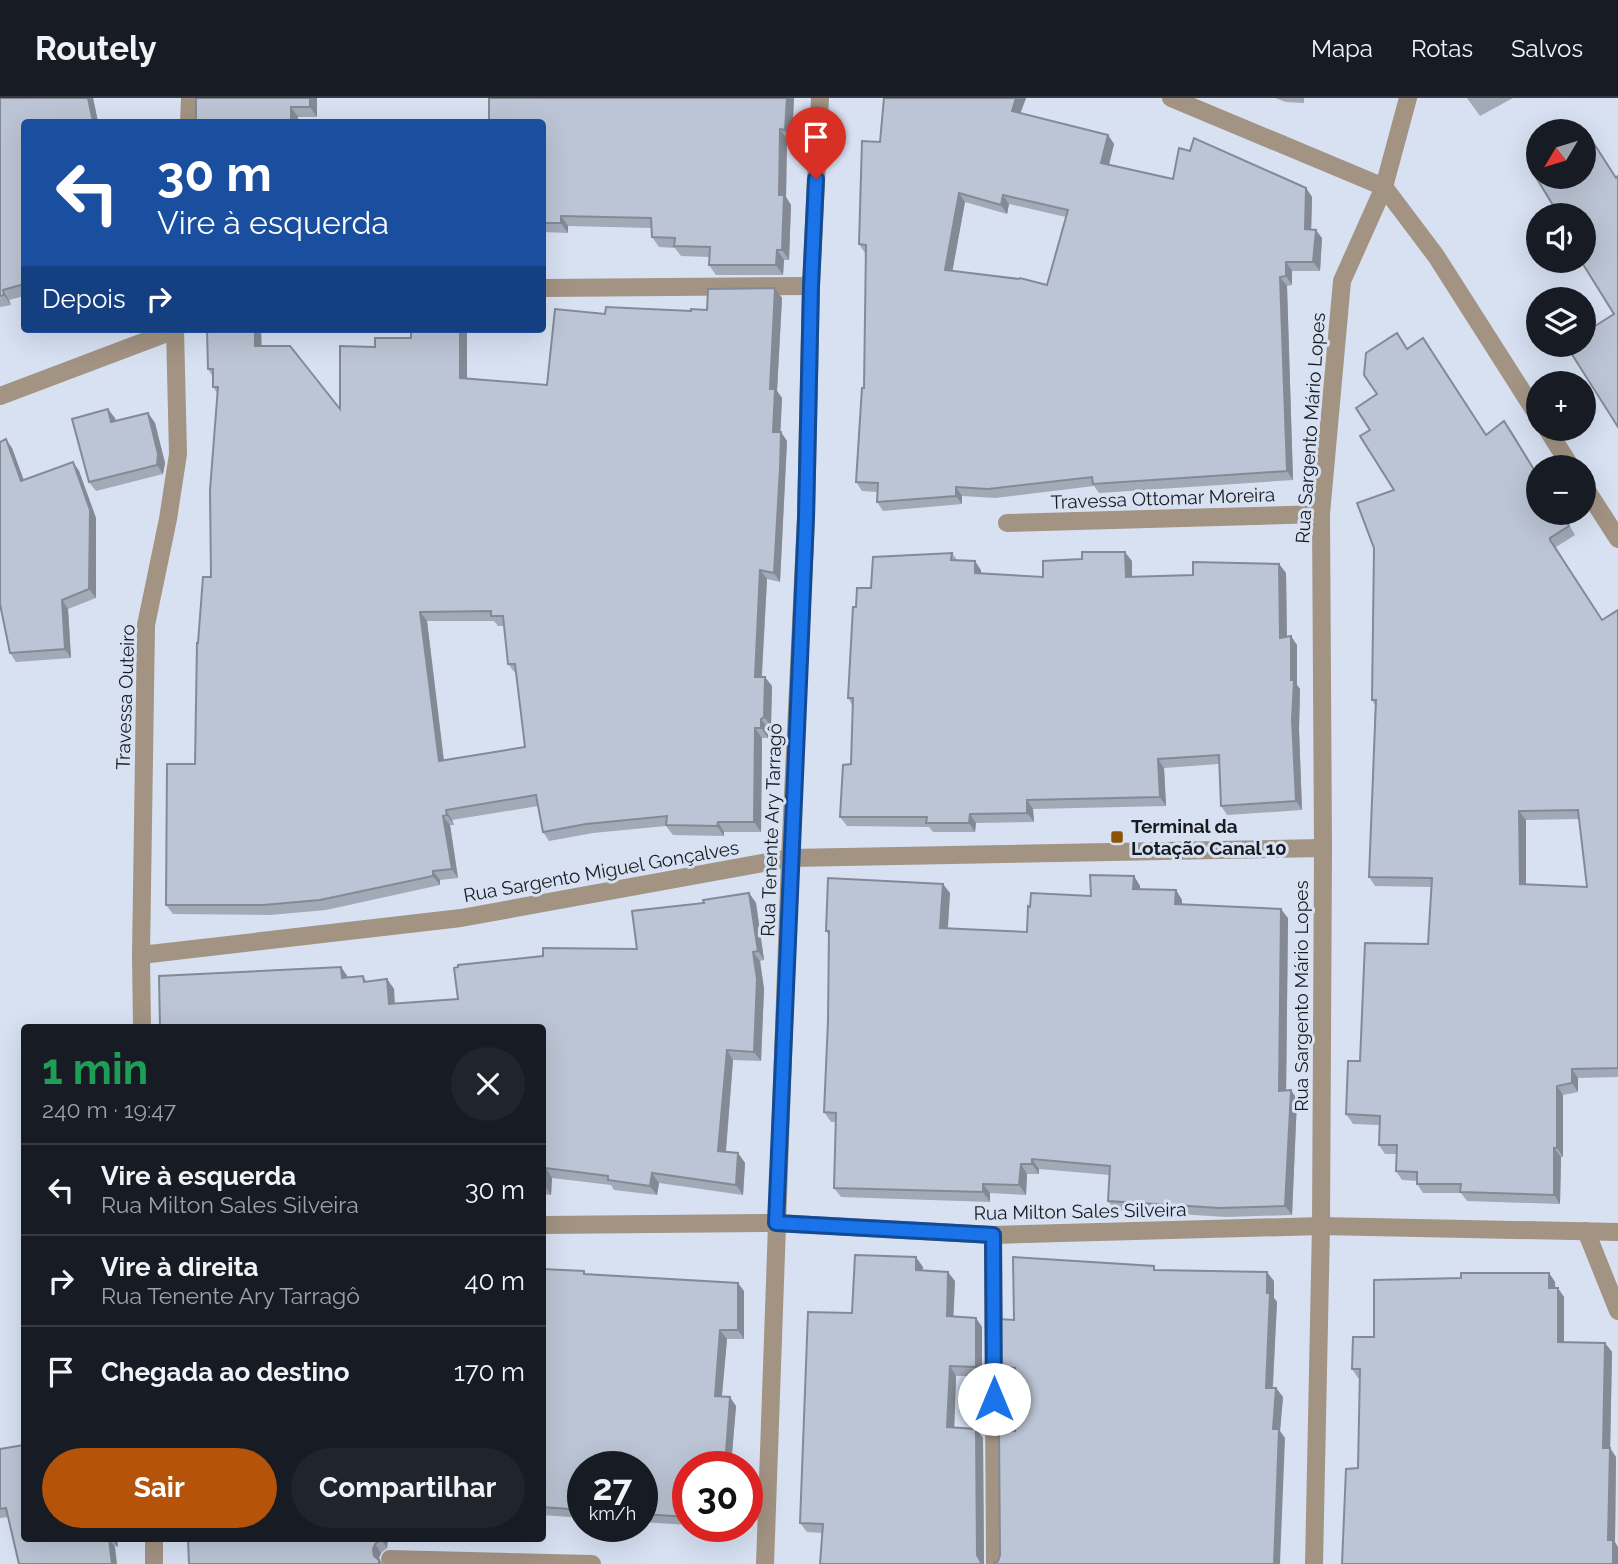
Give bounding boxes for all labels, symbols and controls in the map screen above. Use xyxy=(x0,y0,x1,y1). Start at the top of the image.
text: Routely xyxy=(35,29,157,68)
text: Mapa xyxy=(1311,34,1373,63)
text: Rotas xyxy=(1411,34,1473,63)
text: Salvos xyxy=(1511,34,1583,63)
pin xyxy=(786,107,846,179)
icon: arrive xyxy=(797,118,835,156)
north arrow xyxy=(1526,119,1596,189)
map controls xyxy=(1526,119,1596,525)
text: 30 m xyxy=(157,145,272,202)
icon: left xyxy=(42,147,133,238)
button: sound xyxy=(1526,203,1596,273)
text: Vire à esquerda xyxy=(157,204,389,241)
icon: right xyxy=(140,280,178,318)
text: Depois xyxy=(42,284,126,314)
button: layers xyxy=(1526,287,1596,357)
street label: Rua Sargento Mário Lopes xyxy=(1291,312,1329,544)
button: + xyxy=(1526,371,1596,441)
button: − xyxy=(1526,455,1596,525)
street label: Travessa Ottomar Moreira xyxy=(1050,483,1276,513)
street label: Travessa Outeiro xyxy=(111,624,139,770)
street label: Rua Tenente Ary Tarragô xyxy=(756,723,786,937)
place label: Terminal da Lotação Canal 10 xyxy=(1131,815,1287,859)
marker: Terminal da Lotação Canal 10 xyxy=(1109,829,1125,845)
street label: Rua Sargento Miguel Gonçalves xyxy=(462,836,740,906)
street label: Rua Sargento Mário Lopes xyxy=(1290,880,1312,1112)
text: 1 min xyxy=(42,1045,148,1094)
button: close xyxy=(451,1047,525,1121)
text: 240 m · 19:47 xyxy=(42,1096,176,1123)
text: Vire à esquerda xyxy=(101,1161,296,1191)
icon: left xyxy=(42,1171,80,1209)
text: 30 m xyxy=(465,1175,525,1205)
text: Rua Milton Sales Silveira xyxy=(101,1191,359,1218)
street label: Rua Milton Sales Silveira xyxy=(973,1198,1187,1224)
text: Vire à direita xyxy=(101,1252,258,1282)
icon: right xyxy=(42,1262,80,1300)
text: 40 m xyxy=(464,1266,525,1296)
text: Rua Tenente Ary Tarragô xyxy=(101,1282,360,1309)
icon: arrive xyxy=(42,1353,80,1391)
text: Chegada ao destino xyxy=(101,1357,350,1387)
text: 170 m xyxy=(454,1357,525,1387)
position arrow xyxy=(957,1362,1031,1436)
button: Sair xyxy=(42,1448,277,1528)
button: Compartilhar xyxy=(291,1448,525,1528)
speed limit sign: 30 xyxy=(672,1451,763,1542)
text: 27 xyxy=(593,1467,632,1508)
text: km/h xyxy=(589,1503,636,1524)

